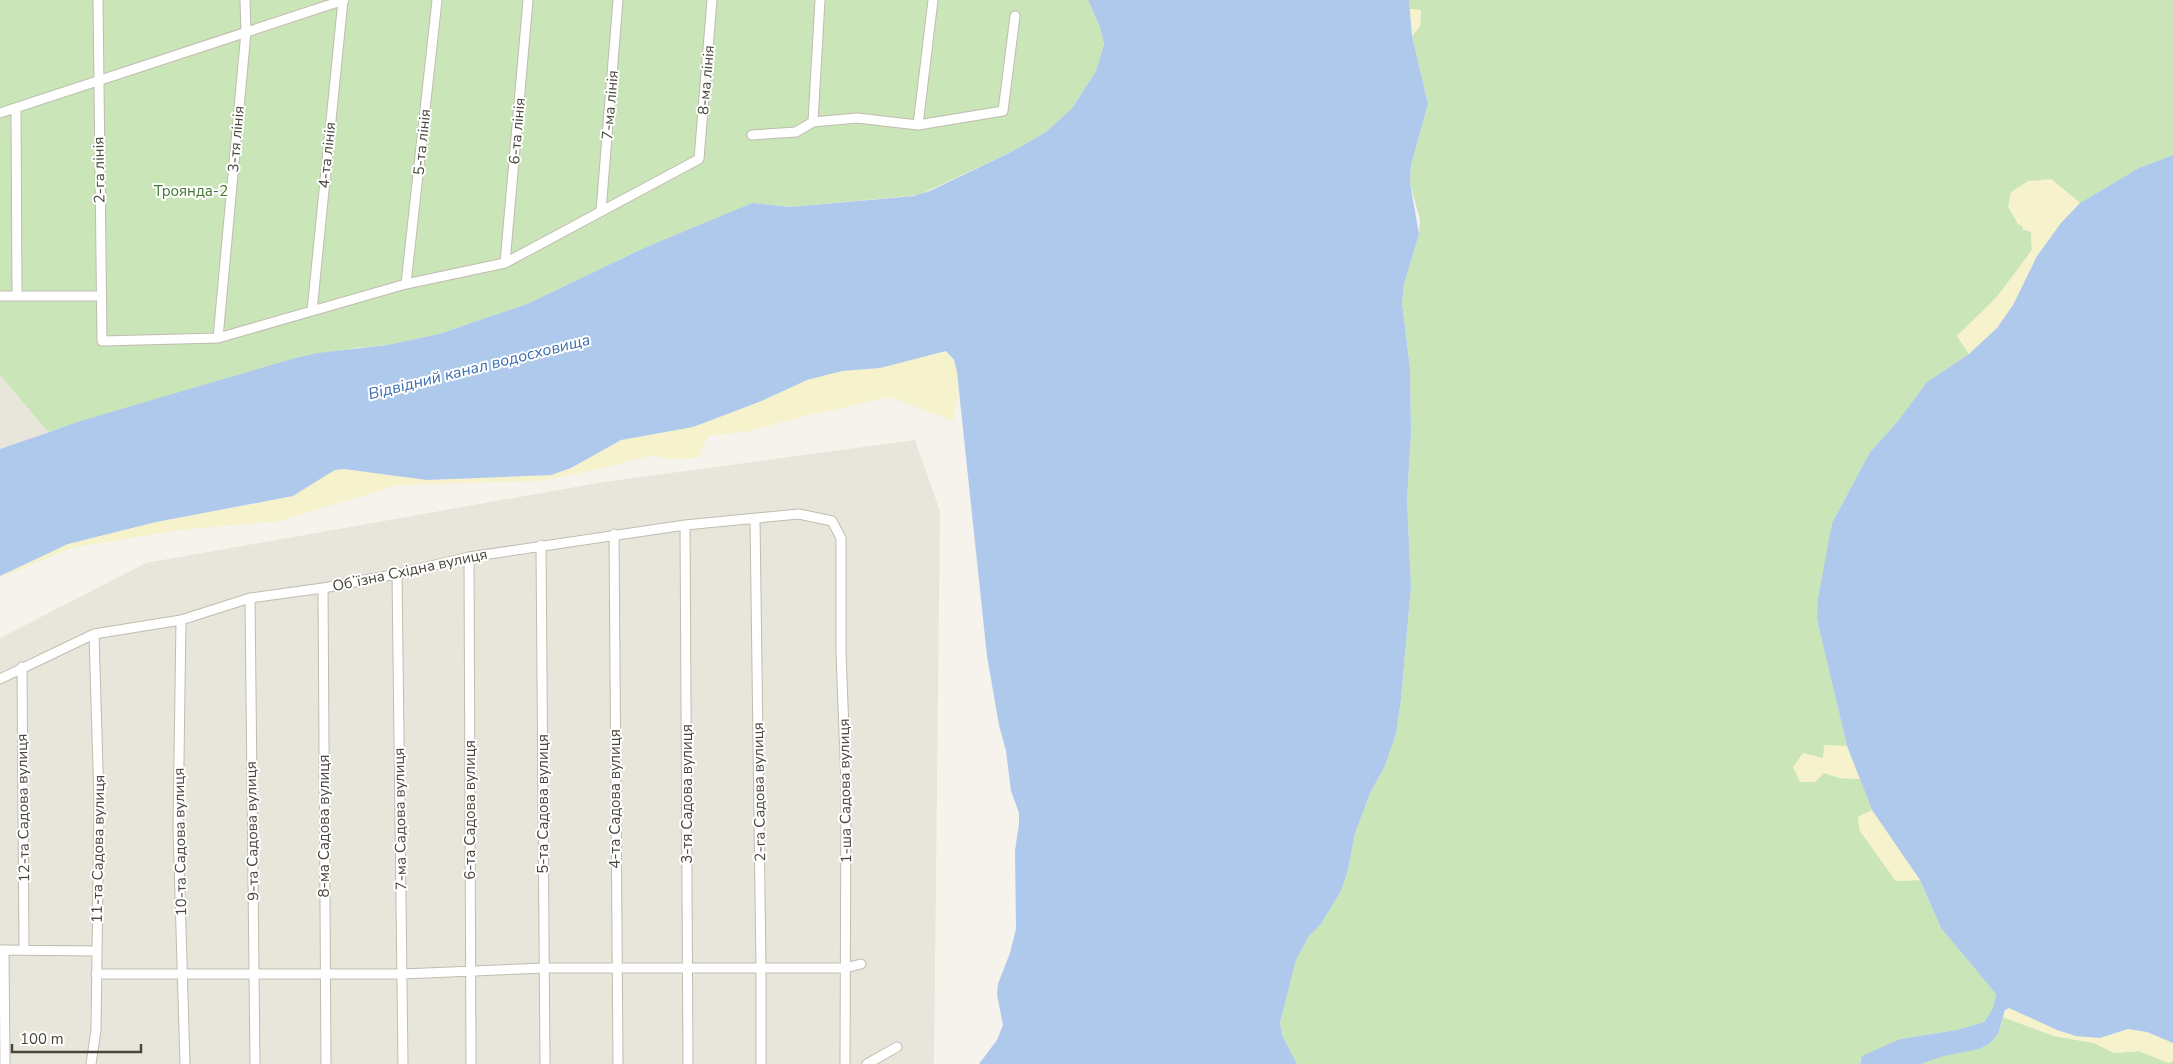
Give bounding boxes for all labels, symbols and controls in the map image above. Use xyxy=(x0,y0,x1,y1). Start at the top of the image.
street label: 8-ма лінія xyxy=(693,44,719,116)
street label: 7-ма лінія xyxy=(597,69,623,141)
street label: 6-та лінія xyxy=(504,97,530,165)
street label: 3-тя лінія xyxy=(223,105,249,173)
street label: 5-та лінія xyxy=(409,108,435,176)
street label: 4-та лінія xyxy=(314,121,340,189)
street label: 2-га лінія xyxy=(88,137,110,203)
park label: Троянда-2 xyxy=(154,181,228,201)
water label: Відвідний канал водосховища xyxy=(366,329,593,405)
street label: Обʼїзна Східна вулиця xyxy=(331,544,489,596)
street label: 1-ша Садова вулиця xyxy=(834,718,856,864)
street label: 2-га Садова вулиця xyxy=(748,722,770,862)
street label: 3-тя Садова вулиця xyxy=(677,724,697,864)
street label: 4-та Садова вулиця xyxy=(605,729,625,869)
street label: 12-та Садова вулиця xyxy=(12,734,34,882)
street label: 5-та Садова вулиця xyxy=(533,734,553,874)
street label: 6-та Садова вулиця xyxy=(460,740,480,880)
street label: 7-ма Садова вулиця xyxy=(389,747,411,891)
street label: 8-ма Садова вулиця xyxy=(314,755,334,897)
street label: 9-та Садова вулиця xyxy=(241,761,263,901)
street label: 10-та Садова вулиця xyxy=(169,768,191,916)
street label: 11-та Садова вулиця xyxy=(87,775,109,923)
scale bar xyxy=(12,1022,141,1054)
text: 100 m xyxy=(20,1029,64,1049)

